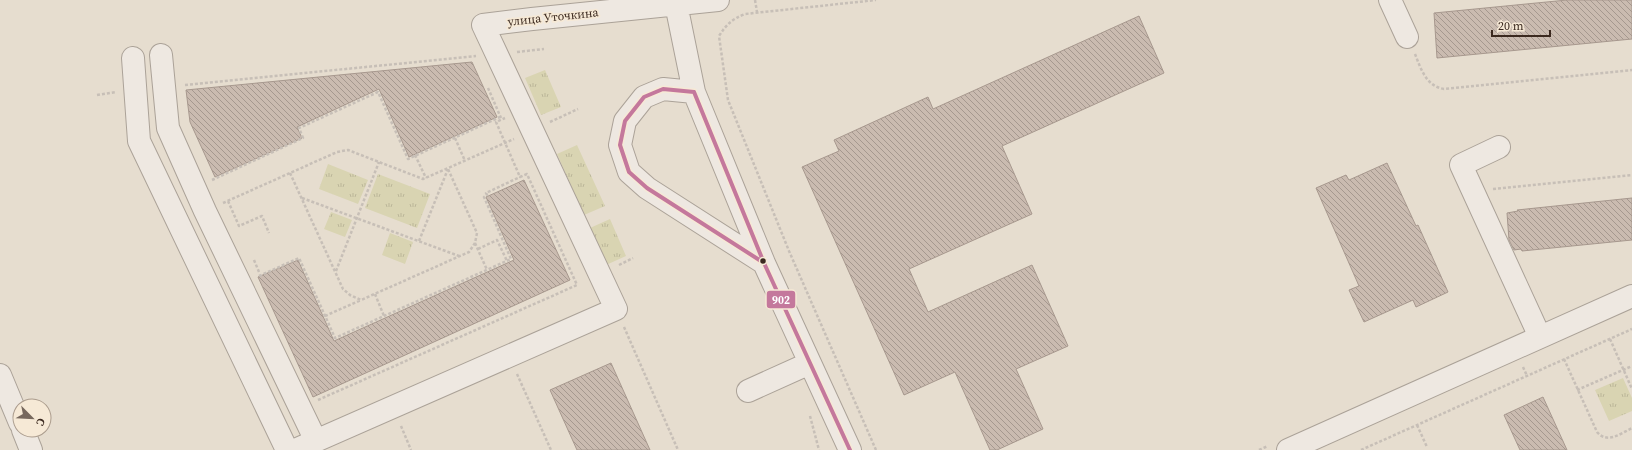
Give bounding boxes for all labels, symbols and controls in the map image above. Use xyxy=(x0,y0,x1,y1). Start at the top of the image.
street label: улица Уточкина xyxy=(507,4,600,30)
scale bar xyxy=(1492,12,1550,38)
text: 20 m xyxy=(1498,18,1524,34)
unlabelled marker xyxy=(758,256,768,266)
line badge: 902 xyxy=(766,290,796,309)
text: 902 xyxy=(772,293,790,308)
north arrow xyxy=(12,398,52,438)
text: С xyxy=(32,416,49,428)

